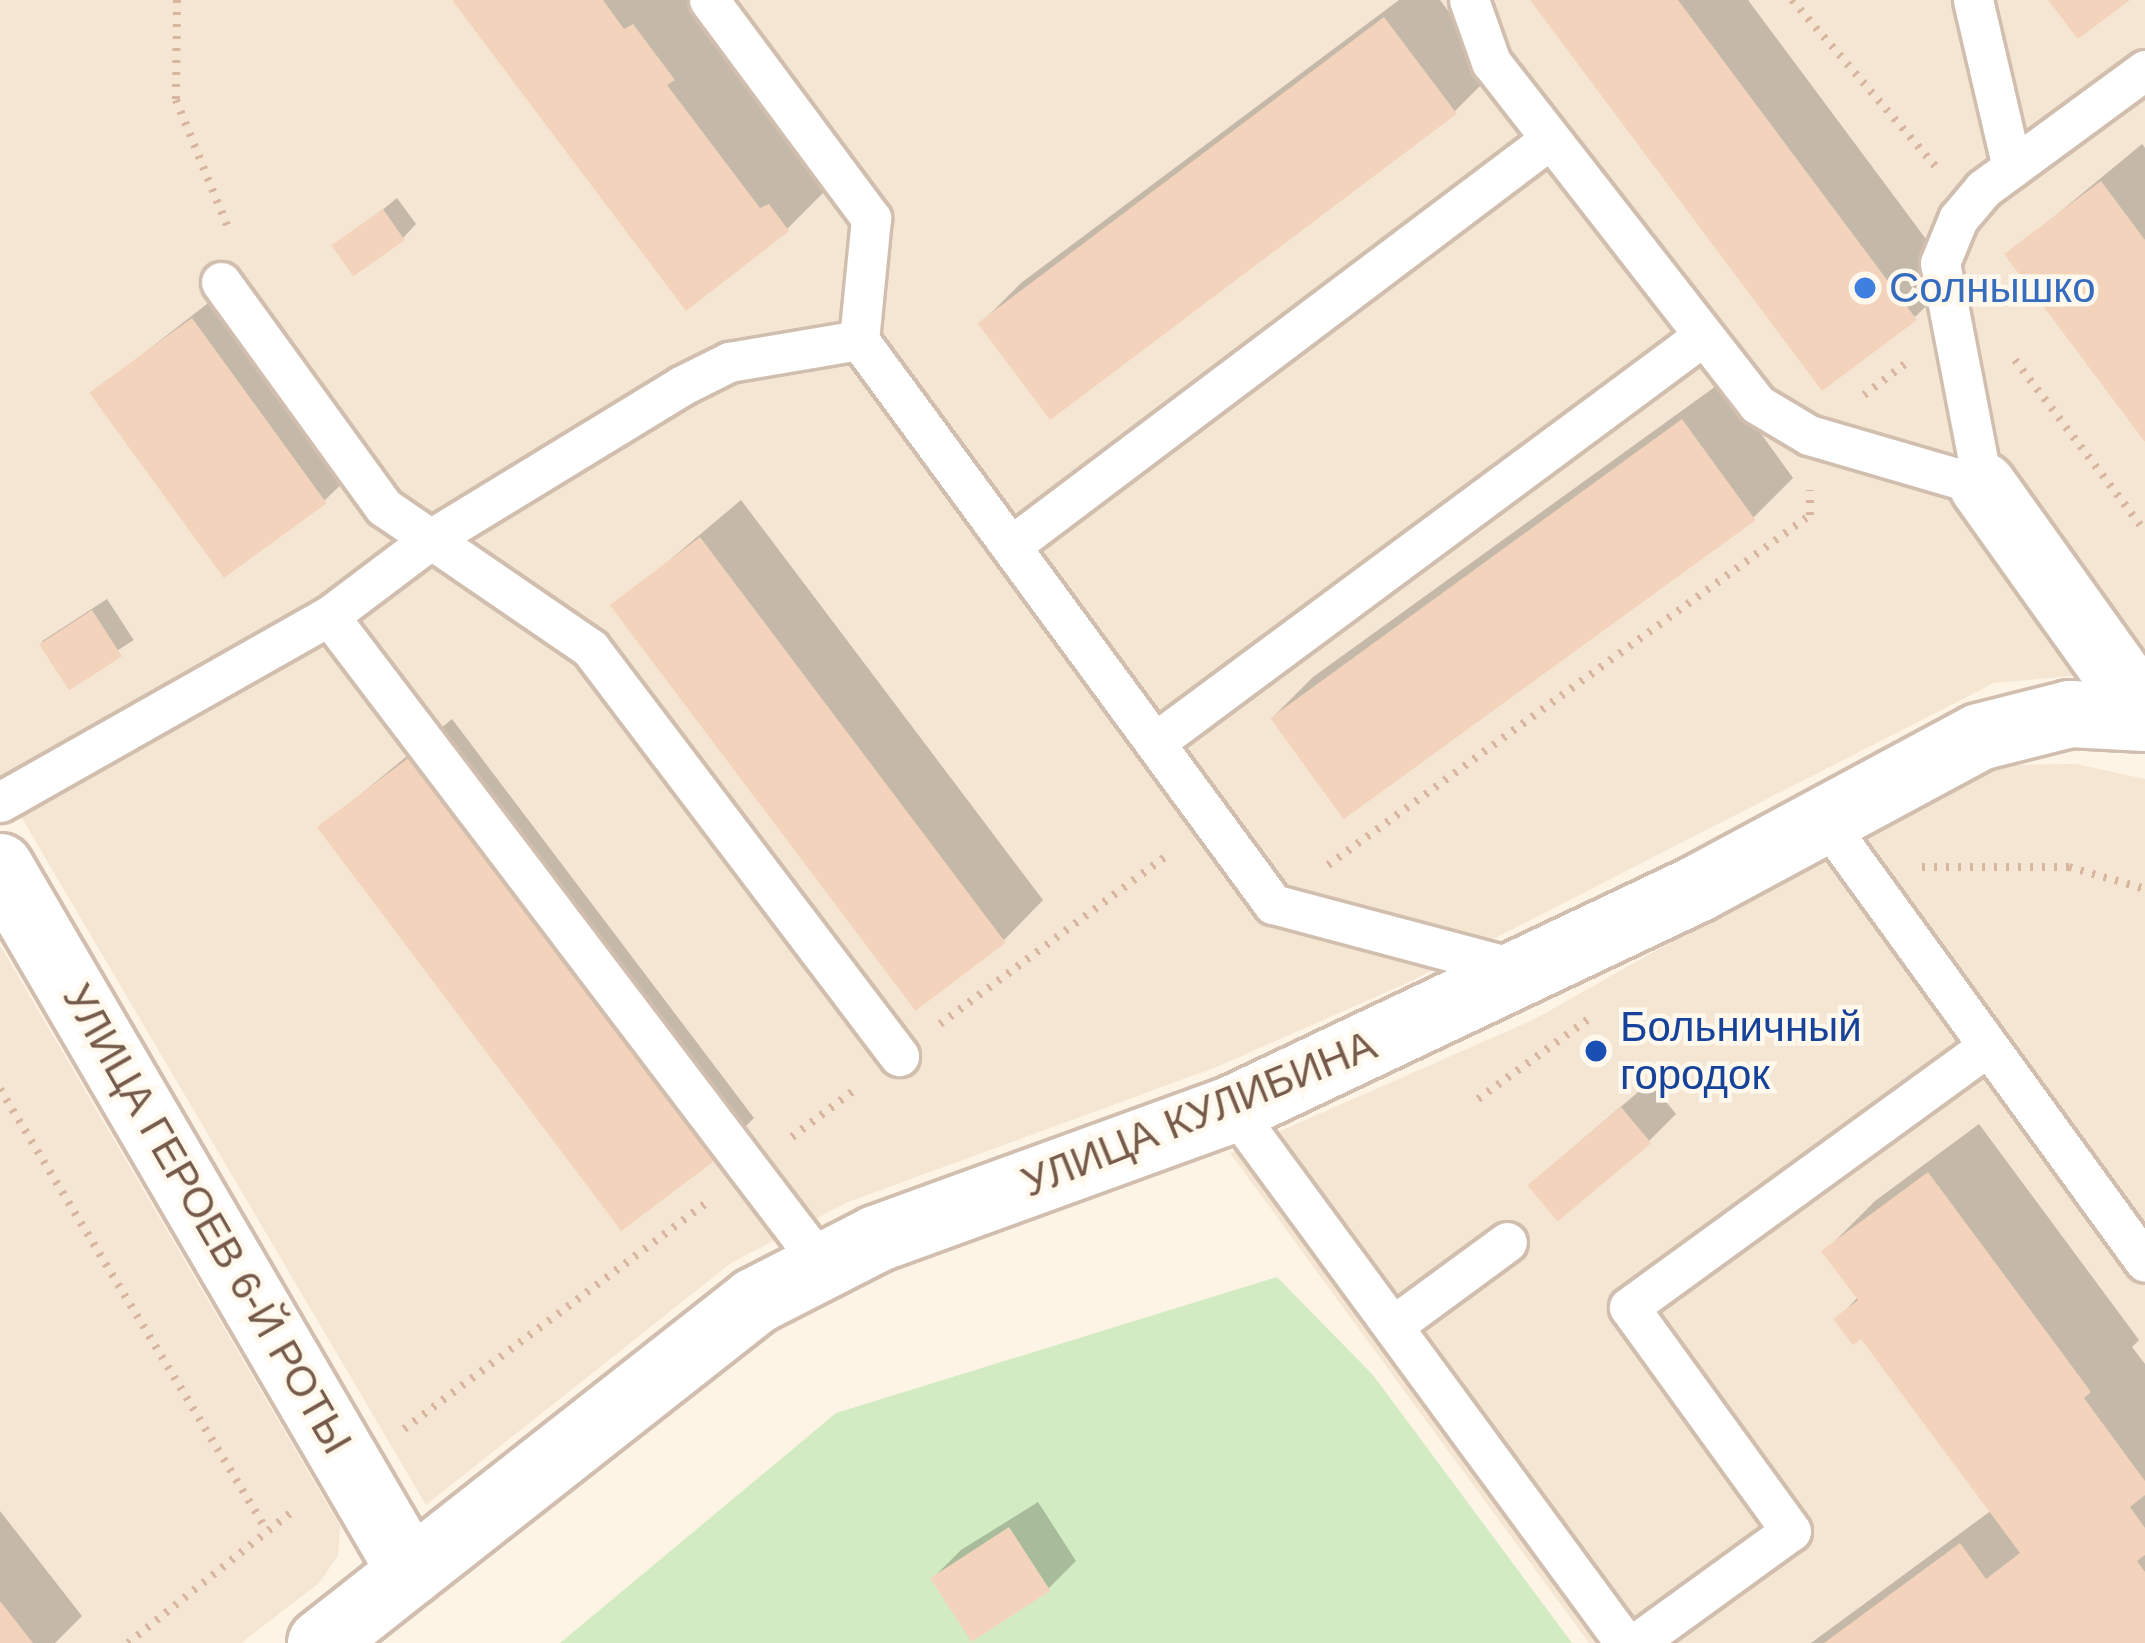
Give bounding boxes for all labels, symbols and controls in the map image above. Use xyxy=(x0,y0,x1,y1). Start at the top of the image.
place label: Солнышко xyxy=(1889,263,2096,313)
marker: Солнышко xyxy=(1852,275,1878,301)
street label: УЛИЦА ГЕРОЕВ 6-Й РОТЫ xyxy=(52,975,362,1463)
place label: Больничный городок xyxy=(1620,1002,1862,1100)
street label: УЛИЦА КУЛИБИНА xyxy=(1014,1020,1384,1208)
marker: Больничный городок xyxy=(1583,1038,1609,1064)

